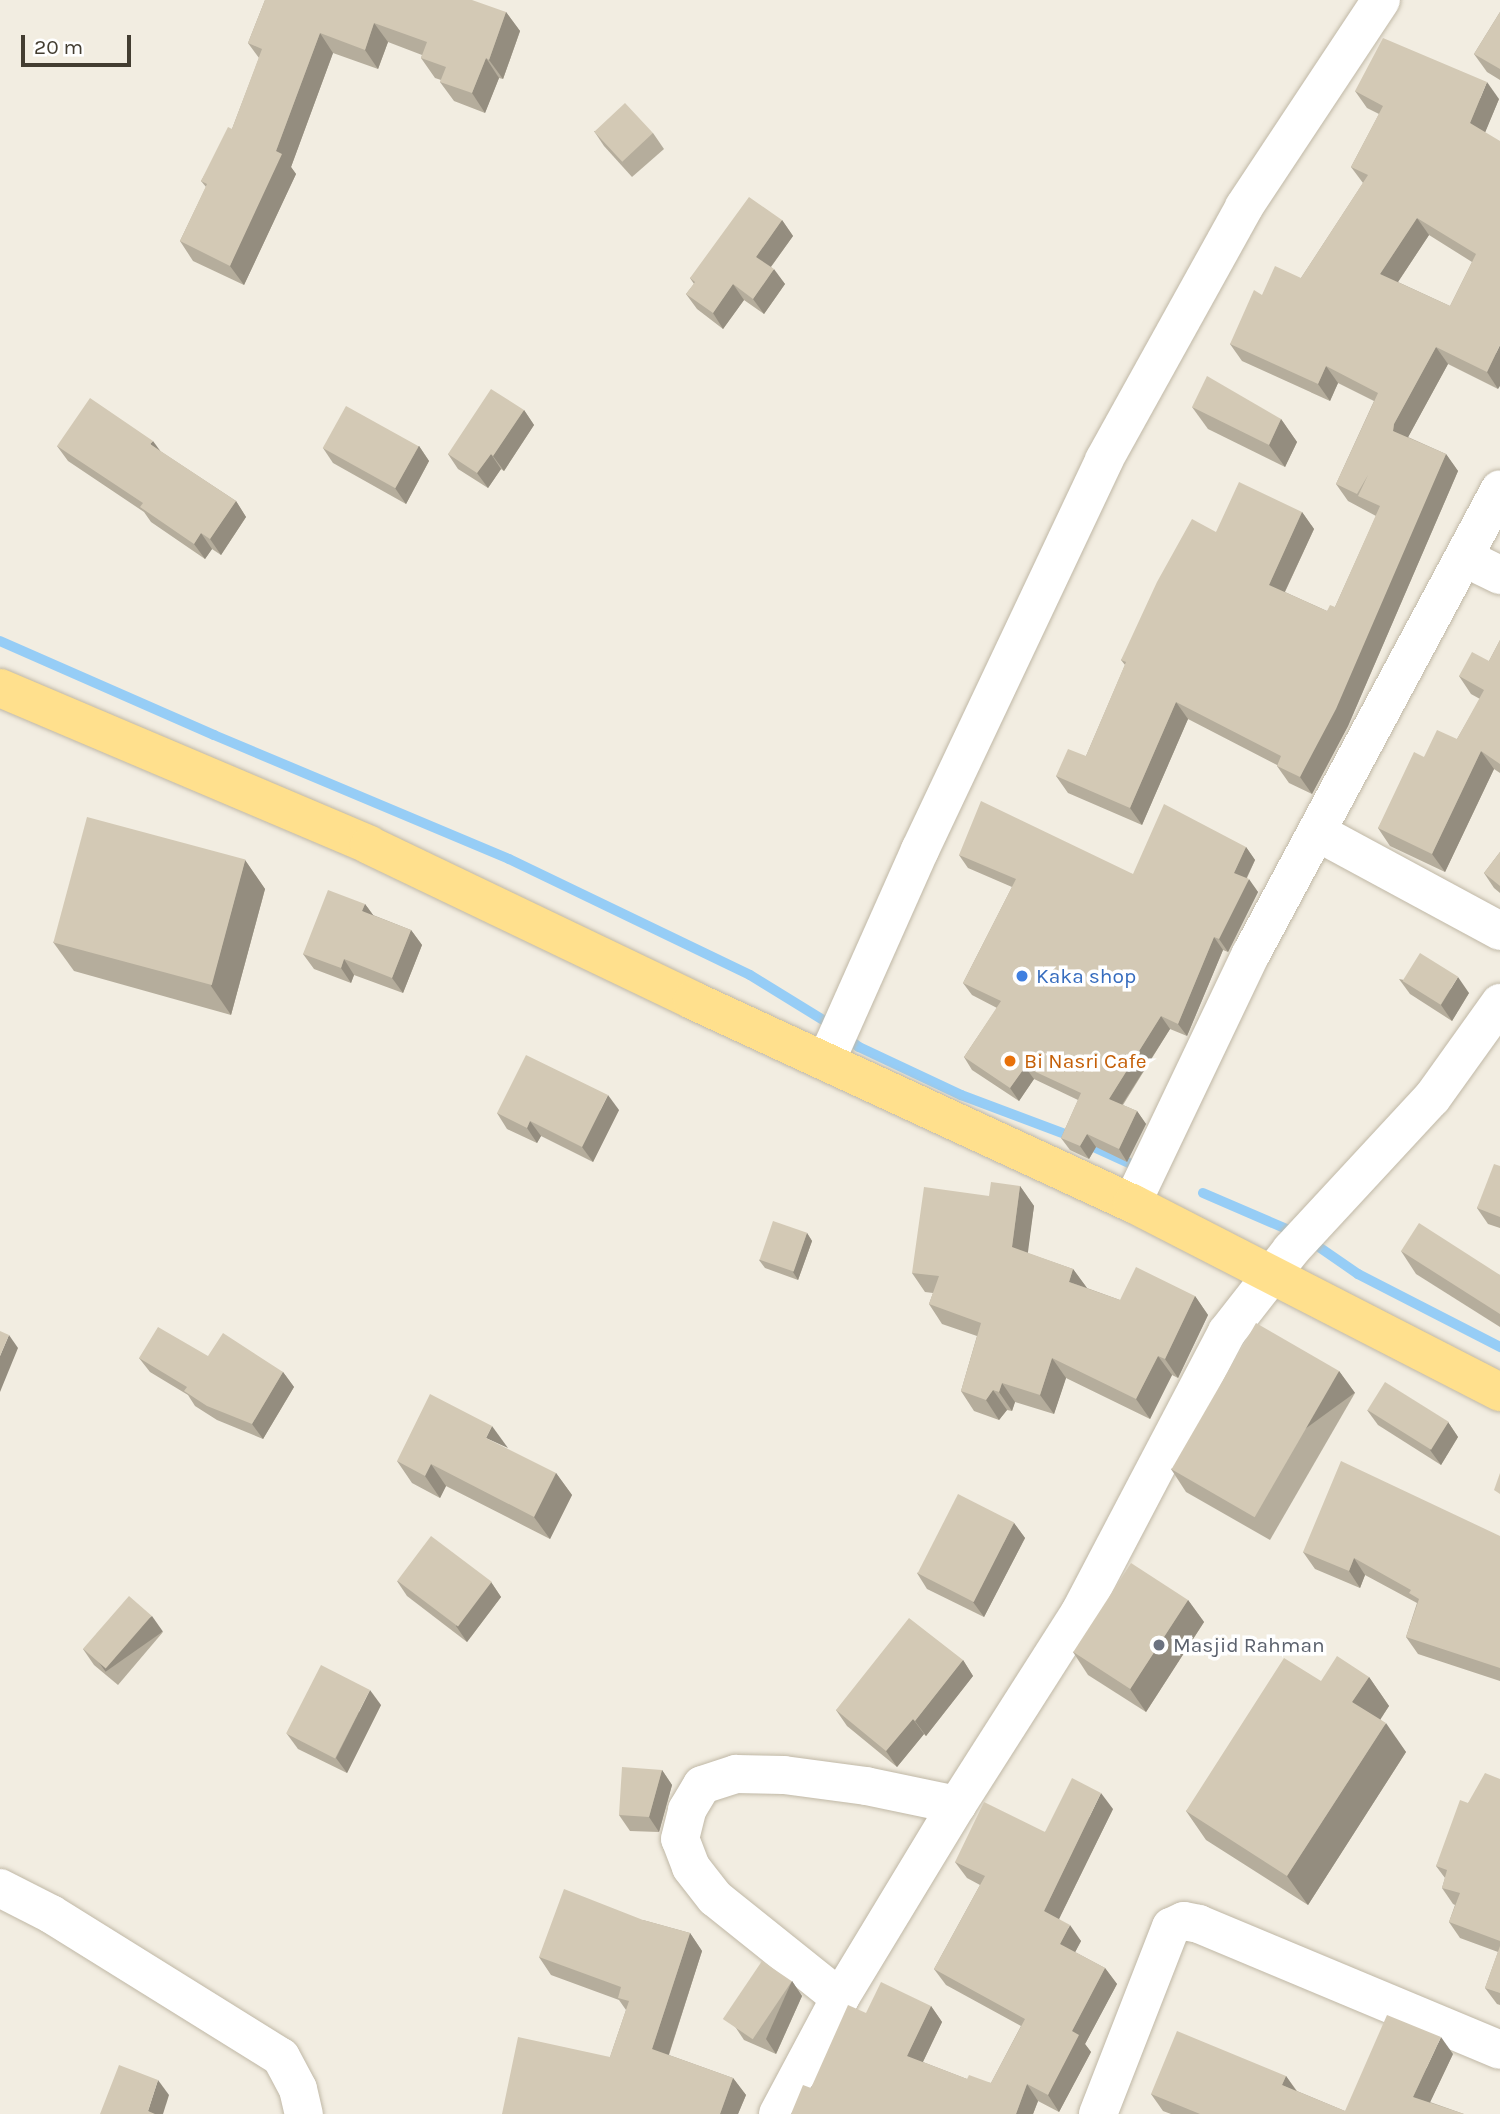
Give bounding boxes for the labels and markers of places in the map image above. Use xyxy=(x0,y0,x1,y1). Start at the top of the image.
place label: Kaka shop xyxy=(1036,963,1136,989)
marker: Kaka shop xyxy=(1014,968,1030,984)
place label: Bi Nasri Cafe xyxy=(1024,1048,1147,1074)
marker: Bi Nasri Cafe xyxy=(1002,1053,1018,1069)
place label: Masjid Rahman xyxy=(1173,1632,1325,1658)
marker: Masjid Rahman xyxy=(1151,1637,1167,1653)

